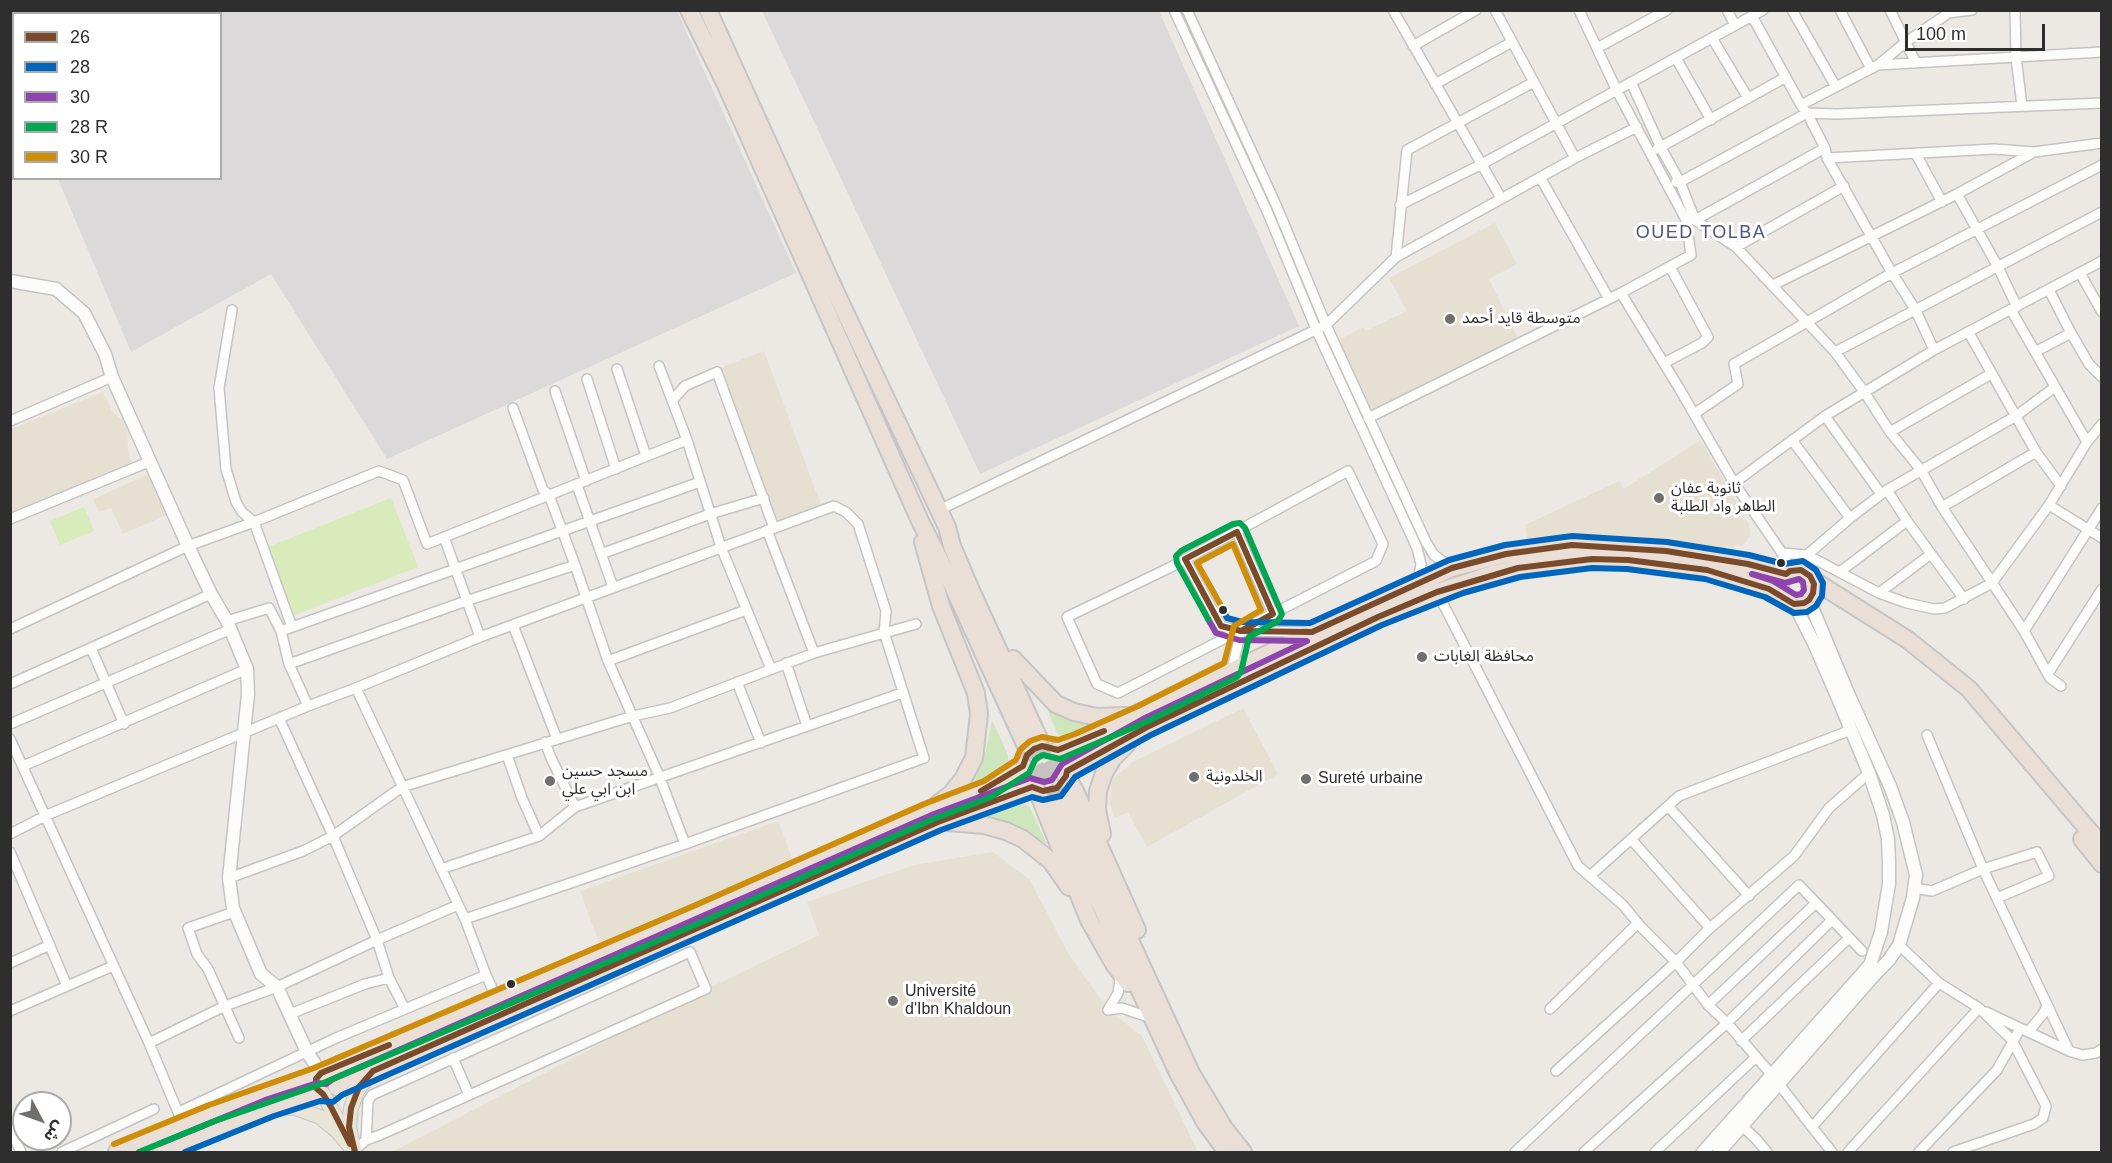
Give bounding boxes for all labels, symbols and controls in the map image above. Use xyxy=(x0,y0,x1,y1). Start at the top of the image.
legend xyxy=(12,12,222,180)
scale bar xyxy=(1908,12,2048,50)
text: 100 m xyxy=(1916,24,1966,44)
text: 26 xyxy=(70,27,90,47)
text: 28 xyxy=(70,57,90,77)
text: 30 xyxy=(70,87,90,107)
text: 28 R xyxy=(70,117,108,137)
text: 30 R xyxy=(70,147,108,167)
district label: OUED TOLBA xyxy=(1636,222,1766,244)
place label: متوسطة قايد أحمد xyxy=(1462,309,1581,329)
marker: متوسطة قايد أحمد xyxy=(1443,312,1457,326)
place label: ثانوية عفان الطاهر واد الطلبة xyxy=(1671,479,1775,517)
marker: ثانوية عفان الطاهر واد الطلبة xyxy=(1652,491,1666,505)
unlabelled marker xyxy=(1775,557,1787,569)
unlabelled marker xyxy=(1217,604,1229,616)
place label: محافظة الغابات xyxy=(1434,647,1534,667)
marker: محافظة الغابات xyxy=(1415,650,1429,664)
place label: مسجد حسين ابن ابي علي xyxy=(562,762,648,800)
place label: الخلدونية xyxy=(1206,767,1263,787)
place label: Sureté urbaine xyxy=(1318,769,1423,789)
marker: الخلدونية xyxy=(1187,770,1201,784)
marker: Sureté urbaine xyxy=(1299,772,1313,786)
marker: مسجد حسين ابن ابي علي xyxy=(543,774,557,788)
unlabelled marker xyxy=(505,978,517,990)
place label: Université d'Ibn Khaldoun xyxy=(905,982,1011,1020)
marker: Université d'Ibn Khaldoun xyxy=(886,994,900,1008)
north arrow xyxy=(12,1091,72,1151)
text: ش xyxy=(41,1118,68,1146)

